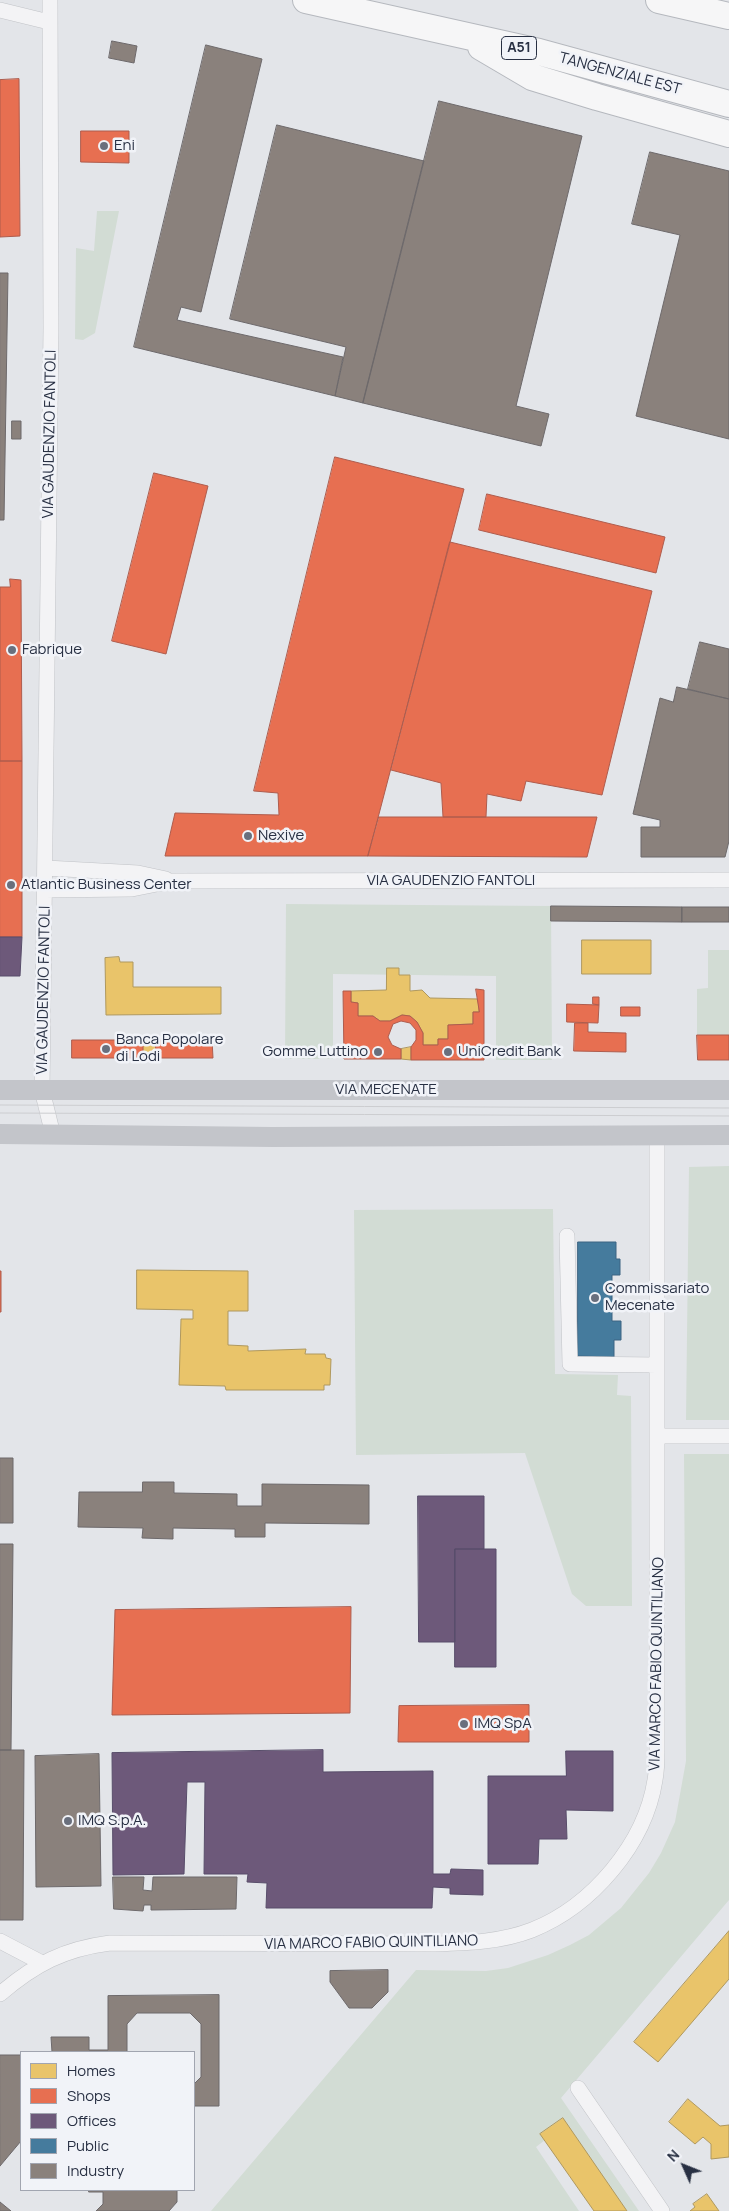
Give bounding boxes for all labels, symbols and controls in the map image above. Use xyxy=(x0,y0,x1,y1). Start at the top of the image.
road number: A51 xyxy=(502,36,536,59)
street label: TANGENZIALE EST xyxy=(557,49,683,99)
place label: Eni xyxy=(114,137,135,155)
marker: Eni xyxy=(98,140,110,152)
street label: VIA GAUDENZIO FANTOLI xyxy=(40,350,60,518)
place label: Fabrique xyxy=(22,641,82,659)
marker: Fabrique xyxy=(6,644,18,656)
place label: Nexive xyxy=(258,827,304,845)
marker: Nexive xyxy=(242,830,254,842)
street label: VIA GAUDENZIO FANTOLI xyxy=(367,872,535,890)
place label: Atlantic Business Center xyxy=(21,876,192,894)
marker: Atlantic Business Center xyxy=(5,879,17,891)
street label: VIA GAUDENZIO FANTOLI xyxy=(34,906,54,1074)
place label: Banca Popolare di Lodi xyxy=(116,1031,223,1066)
marker: Banca Popolare di Lodi xyxy=(100,1043,112,1055)
place label: Gomme Luttino xyxy=(262,1043,368,1061)
place label: UniCredit Bank xyxy=(458,1043,561,1061)
marker: Gomme Luttino xyxy=(372,1046,384,1058)
marker: UniCredit Bank xyxy=(442,1046,454,1058)
street label: VIA MECENATE xyxy=(335,1081,437,1099)
place label: Commissariato Mecenate xyxy=(605,1280,709,1315)
marker: Commissariato Mecenate xyxy=(589,1292,601,1304)
street label: VIA MARCO FABIO QUINTILIANO xyxy=(646,1557,668,1771)
place label: IMQ SpA xyxy=(474,1715,532,1733)
marker: IMQ SpA xyxy=(458,1718,470,1730)
place label: IMQ S.p.A. xyxy=(78,1812,146,1830)
marker: IMQ S.p.A. xyxy=(62,1815,74,1827)
street label: VIA MARCO FABIO QUINTILIANO xyxy=(264,1932,478,1954)
legend xyxy=(20,2051,195,2191)
text: Homes xyxy=(67,2060,115,2081)
text: Shops xyxy=(67,2085,111,2106)
text: Offices xyxy=(67,2110,116,2131)
text: Public xyxy=(67,2135,109,2156)
north arrow xyxy=(659,2141,709,2191)
text: N xyxy=(663,2145,683,2165)
text: Industry xyxy=(67,2160,124,2181)

